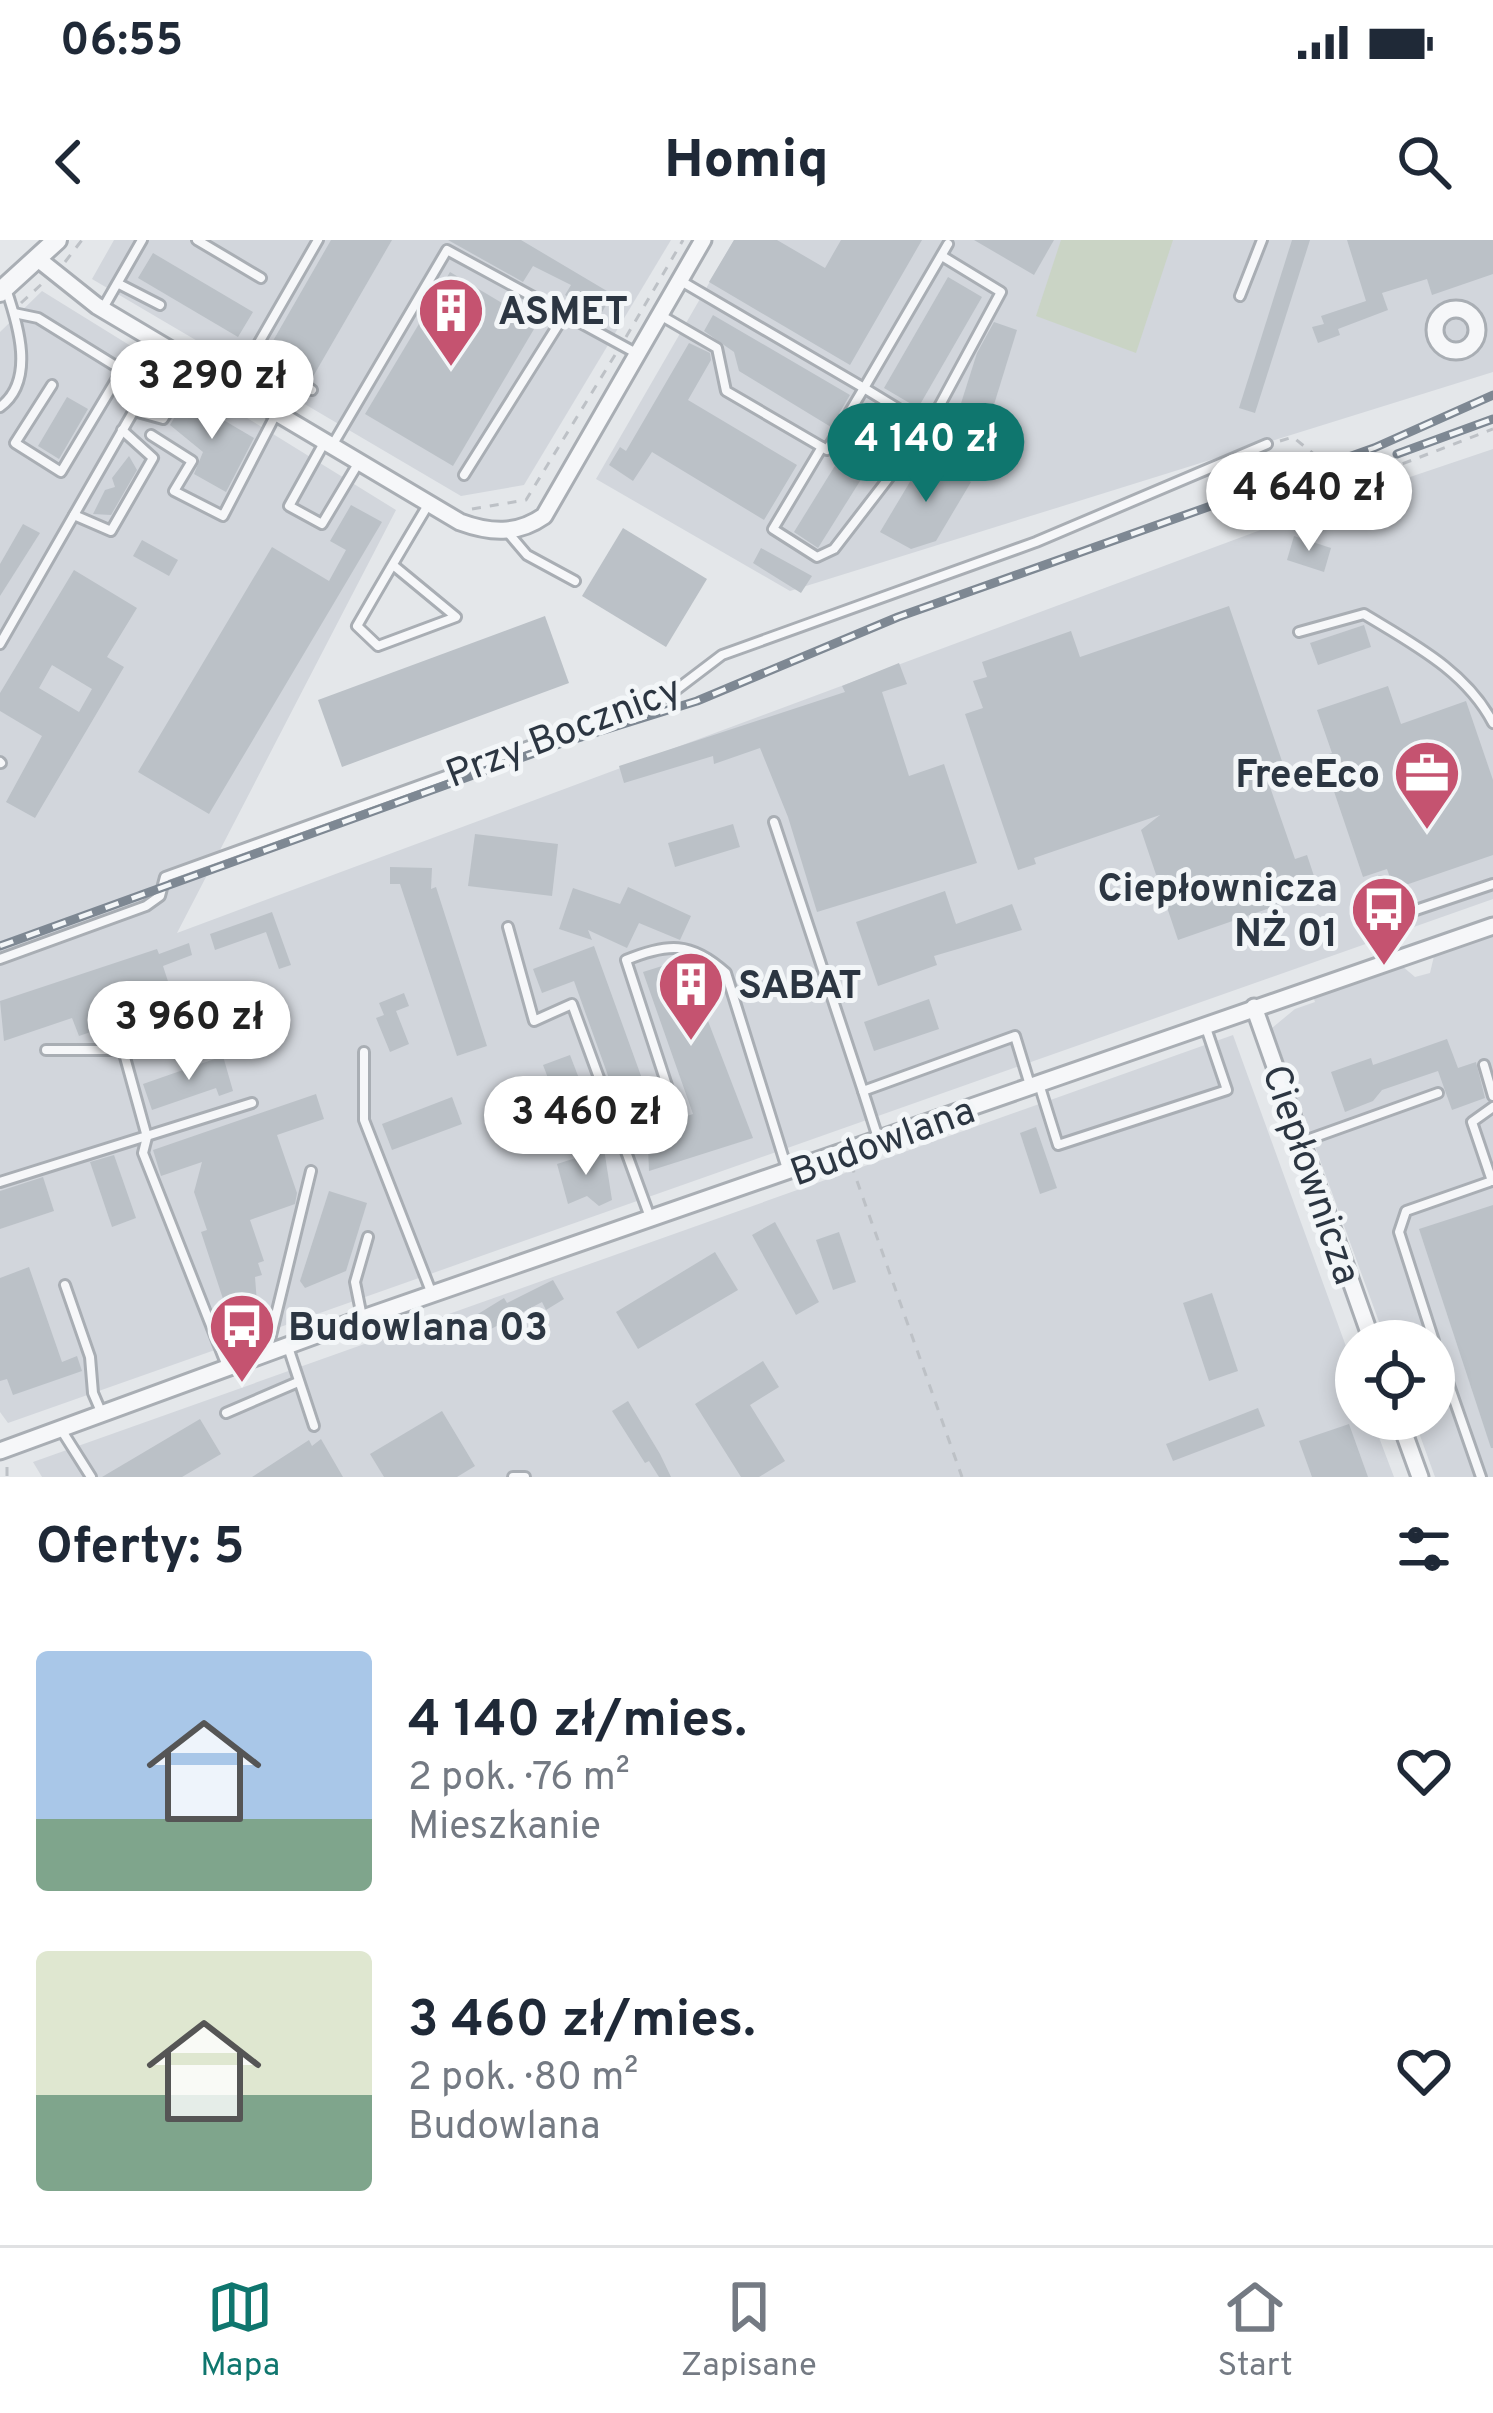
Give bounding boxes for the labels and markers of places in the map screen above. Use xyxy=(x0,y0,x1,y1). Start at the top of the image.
building icon: ASMET xyxy=(416,275,486,369)
place label: ASMET xyxy=(498,290,628,339)
pin: 3 290 zł xyxy=(88,340,336,442)
pin: 4 140 zł xyxy=(802,403,1050,505)
pin: 4 640 zł xyxy=(1185,452,1433,554)
office icon: FreeEco xyxy=(1392,738,1462,832)
place label: FreeEco xyxy=(1235,753,1380,802)
place label: Ciepłownicza NŻ 01 xyxy=(1098,867,1338,961)
bus stop icon: Ciepłownicza NŻ 01 xyxy=(1349,874,1419,968)
building icon: SABAT xyxy=(656,949,726,1043)
place label: SABAT xyxy=(738,964,862,1013)
pin: 3 960 zł xyxy=(65,981,313,1083)
pin: 3 460 zł xyxy=(462,1076,710,1178)
bus stop icon: Budowlana 03 xyxy=(207,1291,277,1385)
place label: Budowlana 03 xyxy=(288,1306,548,1355)

